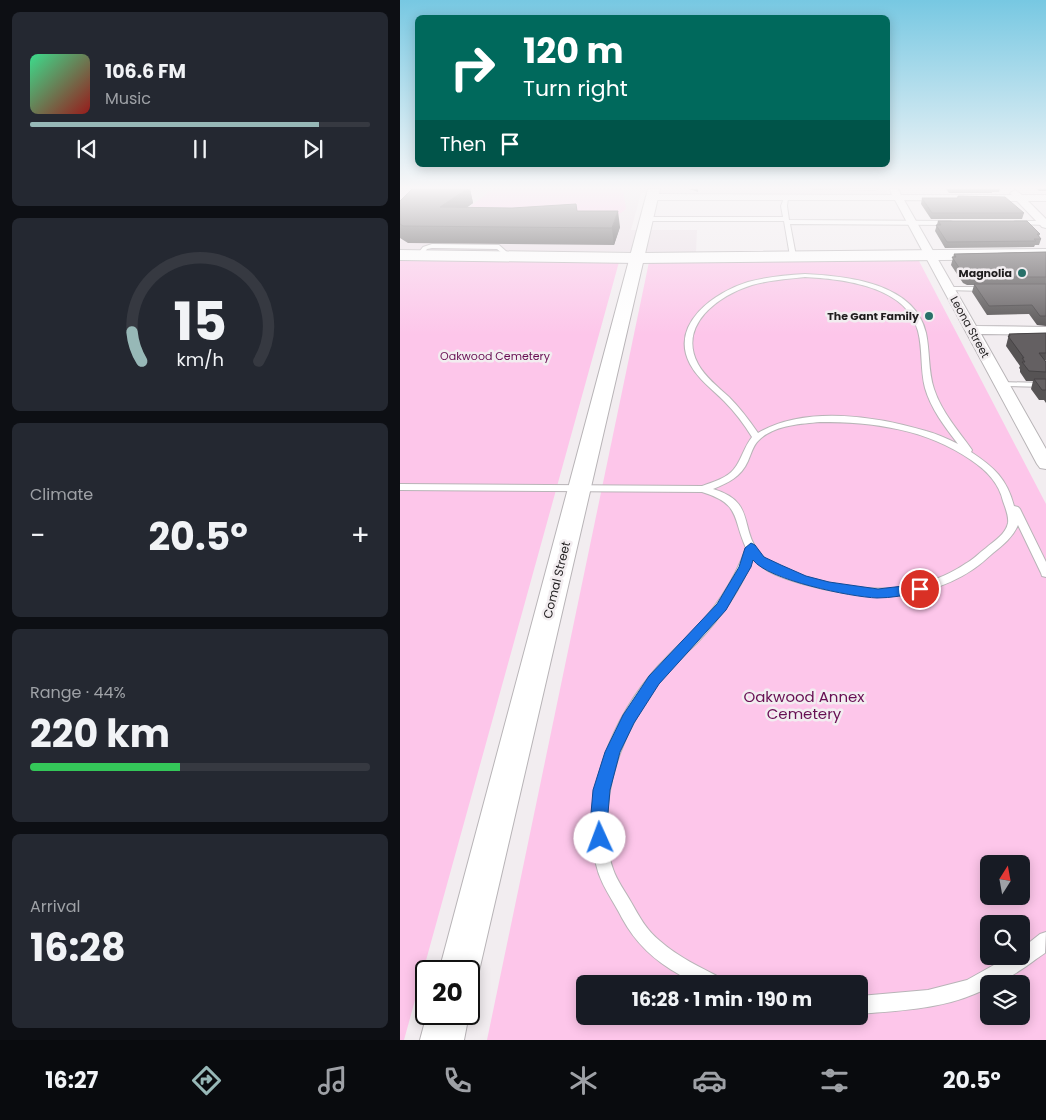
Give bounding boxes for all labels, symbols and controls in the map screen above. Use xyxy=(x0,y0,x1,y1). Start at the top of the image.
text: 120 m xyxy=(523,26,623,75)
icon: right xyxy=(440,35,505,100)
text: 106.6 FM xyxy=(105,58,186,85)
text: Turn right xyxy=(523,73,628,104)
text: Music xyxy=(105,87,151,110)
icon: arrive xyxy=(496,130,524,158)
text: Then xyxy=(440,131,486,158)
icon: previous xyxy=(73,135,101,163)
icon: pause xyxy=(186,135,214,163)
icon: next xyxy=(299,135,327,163)
place label: Magnolia xyxy=(959,265,1012,281)
marker: Magnolia xyxy=(1016,267,1028,279)
text: 15 xyxy=(173,285,227,358)
street label: Leona Street xyxy=(946,293,994,361)
place label: The Gant Family xyxy=(827,308,919,324)
marker: The Gant Family xyxy=(923,310,935,322)
text: km/h xyxy=(176,347,224,372)
park label: Oakwood Cemetery xyxy=(440,348,551,364)
text: Climate xyxy=(30,483,93,506)
text: 20.5° xyxy=(148,510,248,563)
text: − xyxy=(30,516,45,555)
text: + xyxy=(351,516,370,555)
street label: Comal Street xyxy=(539,540,574,620)
pin xyxy=(899,568,941,610)
icon: arrive xyxy=(906,575,934,603)
text: Range · 44% xyxy=(30,681,126,704)
park label: Oakwood Annex Cemetery xyxy=(743,686,865,724)
text: 220 km xyxy=(30,707,170,760)
position arrow xyxy=(573,811,625,863)
north arrow xyxy=(980,855,1030,905)
map controls xyxy=(980,855,1030,1025)
text: Arrival xyxy=(30,895,80,918)
button: search xyxy=(980,915,1030,965)
text: 16:28 xyxy=(30,921,126,974)
speed limit sign: 20 xyxy=(415,960,480,1025)
button: layers xyxy=(980,975,1030,1025)
text: 16:28 · 1 min · 190 m xyxy=(632,986,812,1013)
icon: directions xyxy=(189,1063,224,1098)
icon: music xyxy=(315,1063,350,1098)
icon: phone xyxy=(440,1063,475,1098)
icon: climate xyxy=(566,1063,601,1098)
icon: car xyxy=(692,1063,727,1098)
icon: filters xyxy=(817,1063,852,1098)
text: 16:27 xyxy=(45,1065,98,1096)
text: 20.5° xyxy=(943,1065,1001,1096)

